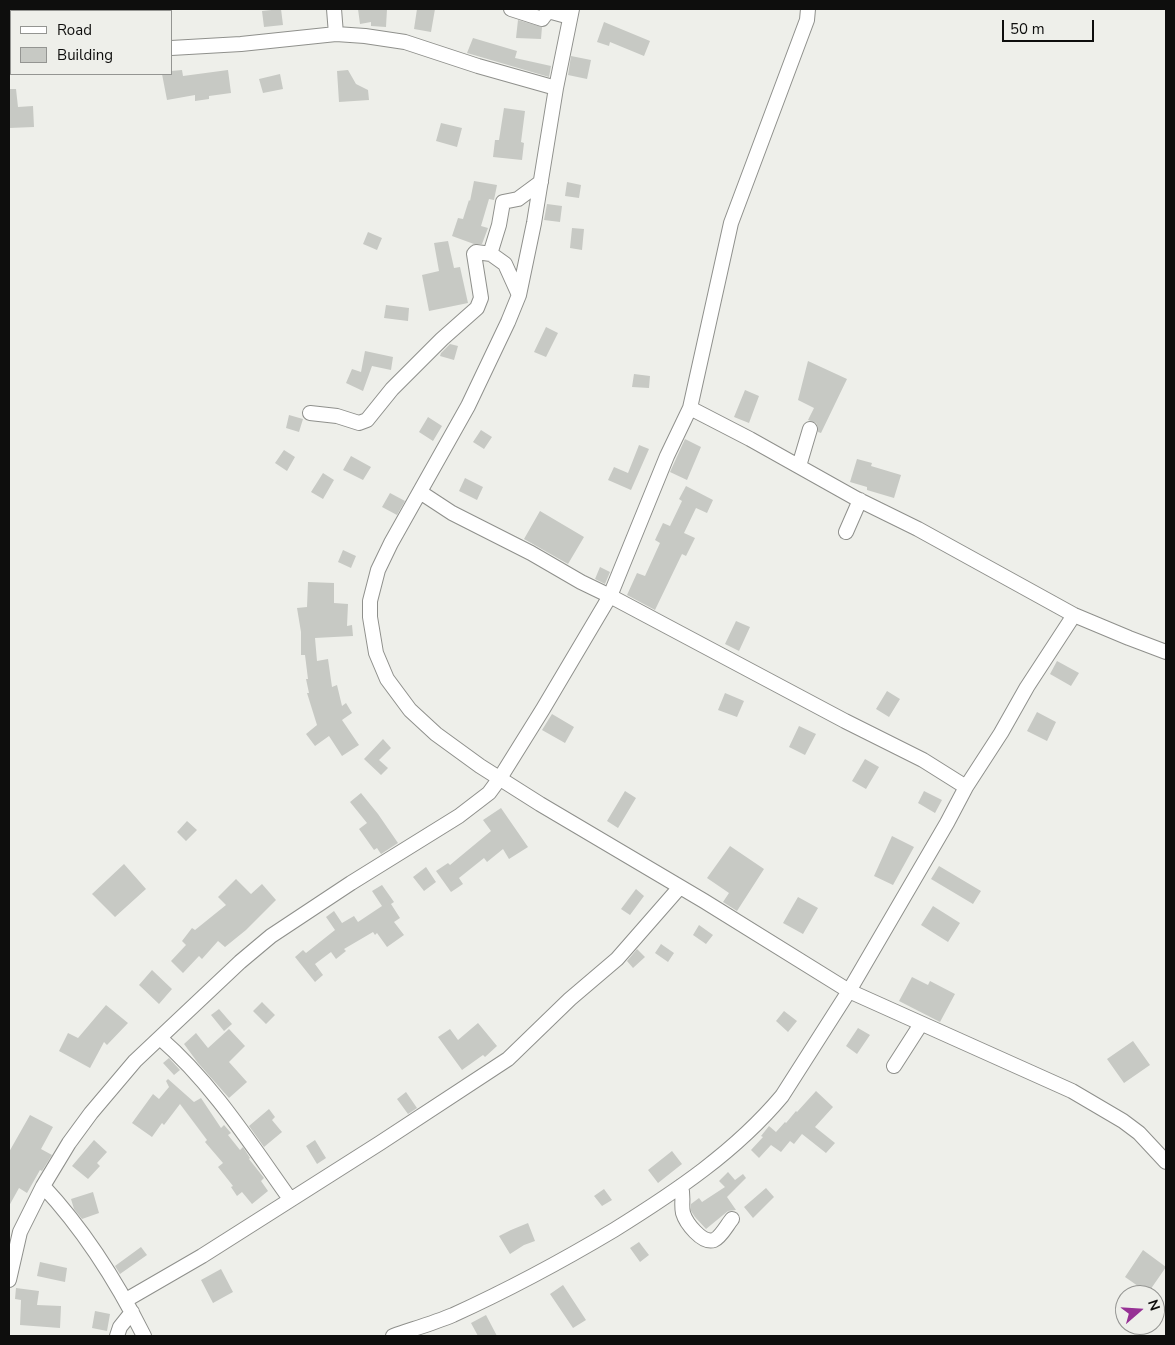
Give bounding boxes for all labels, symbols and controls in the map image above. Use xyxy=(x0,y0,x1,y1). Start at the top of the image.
legend xyxy=(10,10,172,75)
scale bar xyxy=(1005,10,1098,42)
text: 50 m xyxy=(1010,19,1045,39)
text: Road xyxy=(57,20,92,40)
text: Building xyxy=(57,45,113,65)
north arrow xyxy=(1115,1285,1165,1335)
text: N xyxy=(1143,1297,1164,1313)

